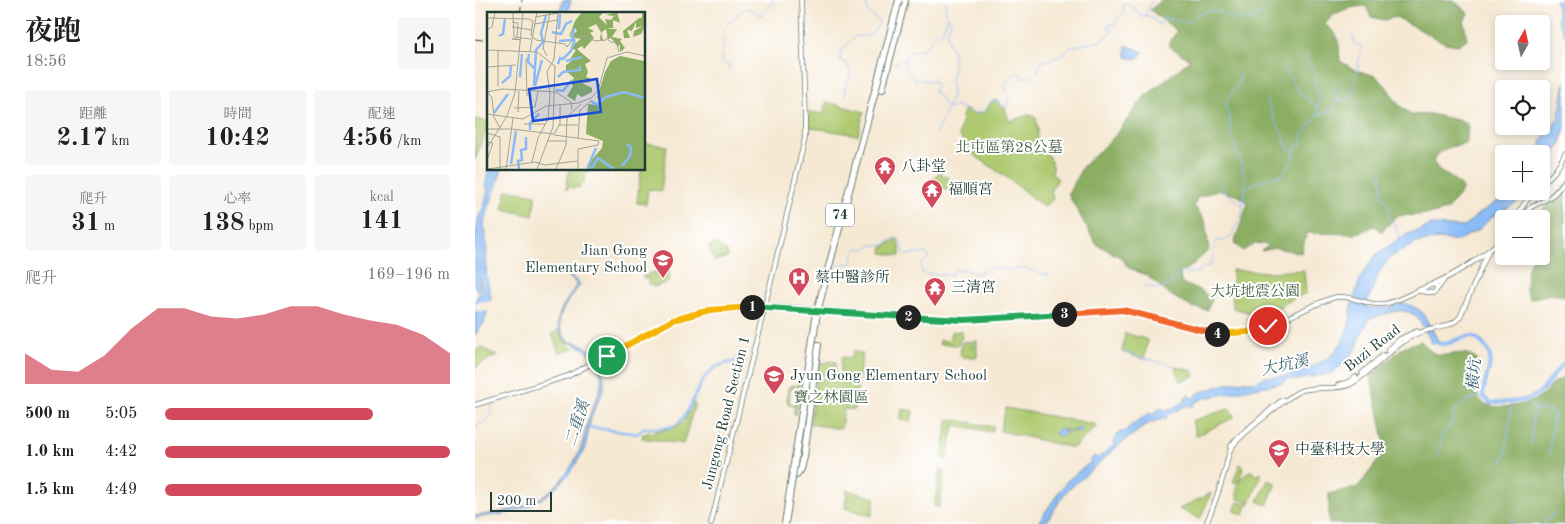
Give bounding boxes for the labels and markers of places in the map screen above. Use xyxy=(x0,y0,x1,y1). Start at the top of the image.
temple icon: 八卦堂 xyxy=(873,155,897,186)
place label: 八卦堂 xyxy=(901,158,946,175)
temple icon: 福順宮 xyxy=(920,178,944,209)
place label: 福順宮 xyxy=(948,181,993,198)
place label: Jian Gong Elementary School xyxy=(525,244,647,276)
school or university icon: Jian Gong Elementary School xyxy=(651,248,675,279)
hospital icon: 蔡中醫診所 xyxy=(787,266,811,297)
place label: 蔡中醫診所 xyxy=(815,269,890,286)
temple icon: 三清宮 xyxy=(923,276,947,307)
place label: 三清宮 xyxy=(951,279,996,296)
pin: 1 xyxy=(739,294,765,320)
pin: 3 xyxy=(1051,302,1077,326)
pin: 2 xyxy=(895,304,921,330)
pin xyxy=(1247,305,1289,347)
pin: 4 xyxy=(1205,322,1229,346)
pin xyxy=(586,335,628,377)
school or university icon: Jyun Gong Elementary School xyxy=(762,364,786,395)
place label: Jyun Gong Elementary School xyxy=(790,369,987,384)
school or university icon: 中臺科技大學 xyxy=(1267,438,1291,469)
place label: 中臺科技大學 xyxy=(1295,441,1385,458)

